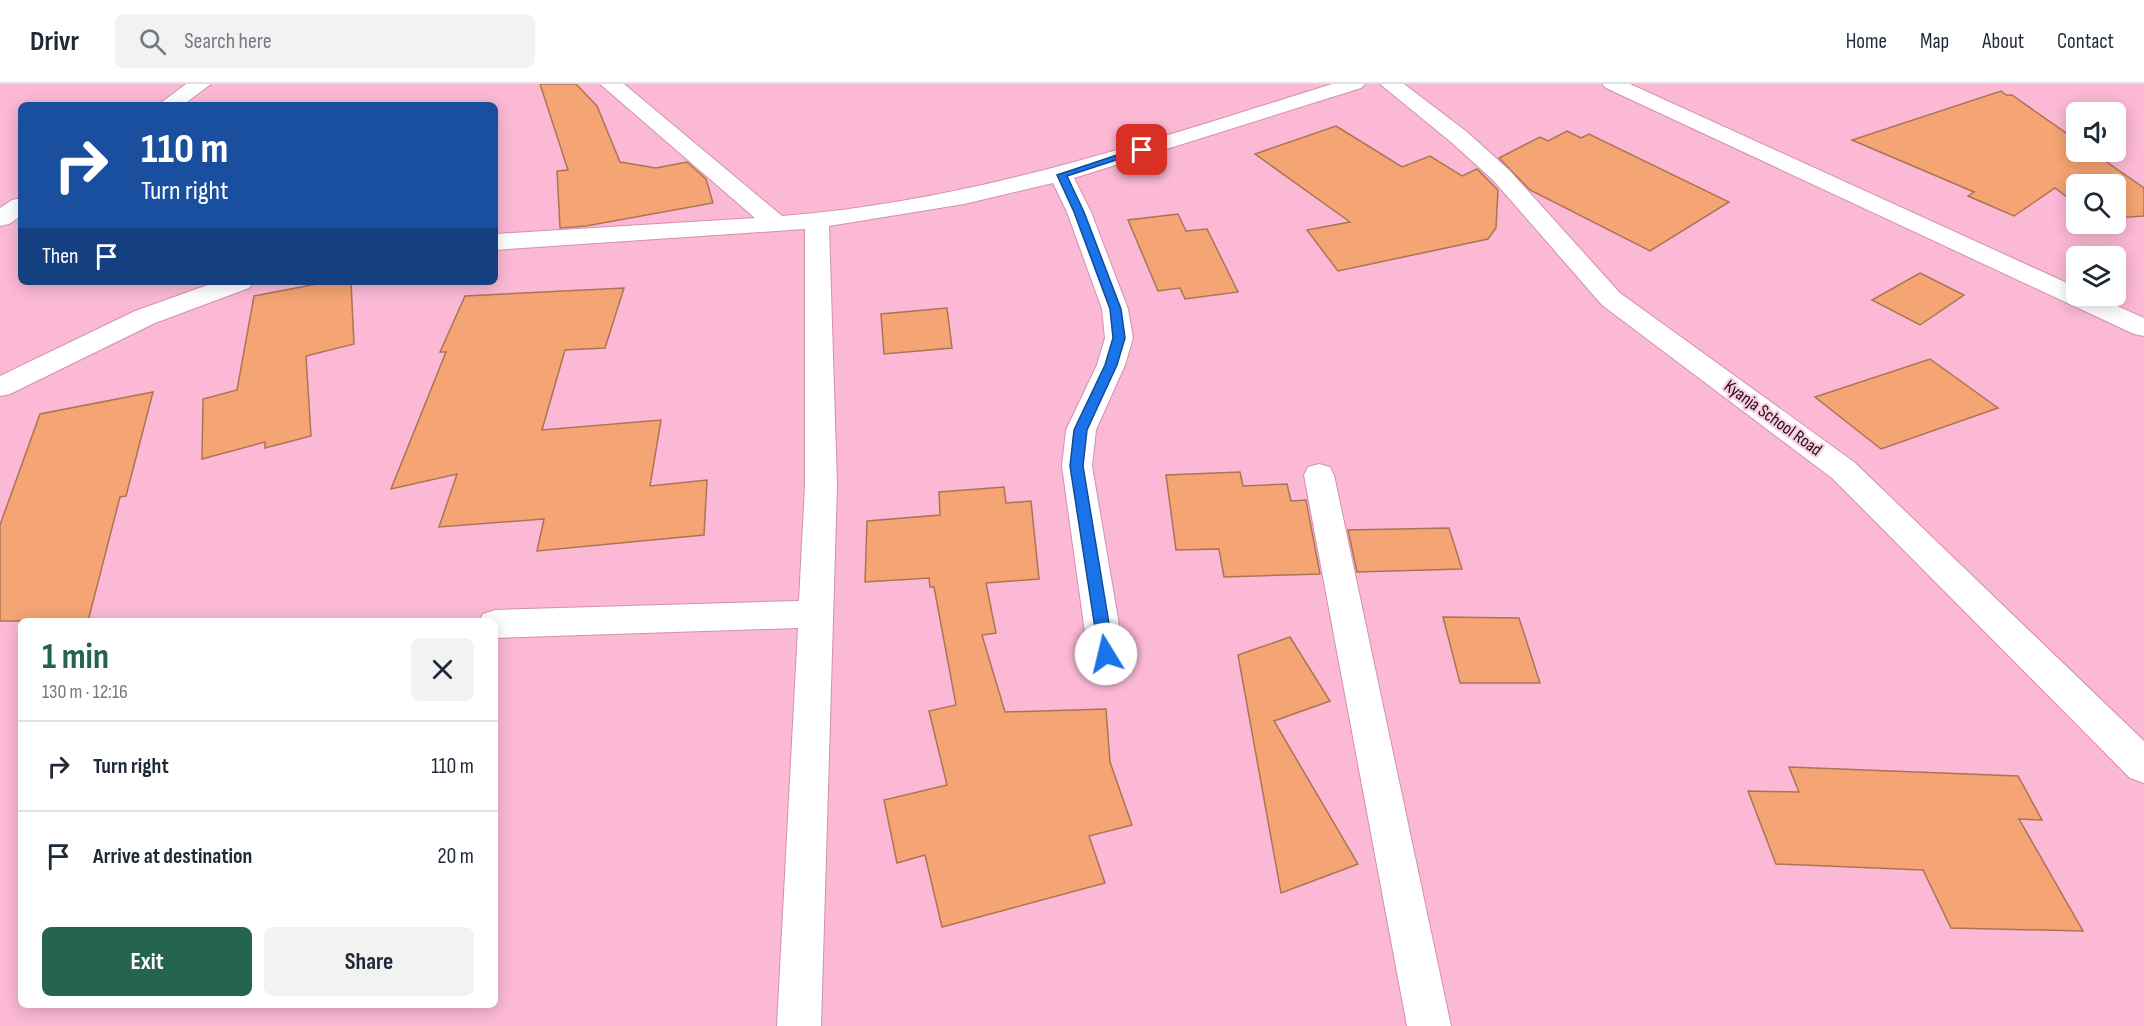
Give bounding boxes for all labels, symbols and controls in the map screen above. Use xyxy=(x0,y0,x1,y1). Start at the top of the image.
search box xyxy=(115,14,535,68)
text: Drivr xyxy=(30,25,79,58)
icon: search xyxy=(136,25,169,58)
text: Search here xyxy=(184,28,272,55)
text: Home xyxy=(1846,29,1887,54)
text: Map xyxy=(1920,29,1949,54)
text: About xyxy=(1982,29,2024,54)
text: Contact xyxy=(2057,29,2114,54)
map controls xyxy=(2066,102,2126,306)
button: sound xyxy=(2066,102,2126,162)
text: 110 m xyxy=(141,124,228,175)
pin xyxy=(1116,124,1167,175)
icon: right xyxy=(42,126,120,204)
icon: arrive xyxy=(1125,133,1158,166)
button: search xyxy=(2066,174,2126,234)
text: Turn right xyxy=(141,175,228,207)
icon: arrive xyxy=(90,240,123,273)
text: Then xyxy=(42,243,78,270)
button: layers xyxy=(2066,246,2126,306)
street label: Kyanja School Road xyxy=(1720,375,1826,461)
position arrow xyxy=(1074,622,1138,686)
text: 1 min xyxy=(42,636,109,679)
button: close xyxy=(411,638,474,701)
text: 130 m · 12:16 xyxy=(42,680,128,704)
icon: right xyxy=(42,750,75,783)
text: Turn right xyxy=(93,753,169,780)
text: 110 m xyxy=(431,753,474,780)
icon: arrive xyxy=(42,840,75,873)
text: Arrive at destination xyxy=(93,843,252,870)
text: 20 m xyxy=(438,843,474,870)
button: Exit xyxy=(42,927,252,996)
button: Share xyxy=(264,927,474,996)

